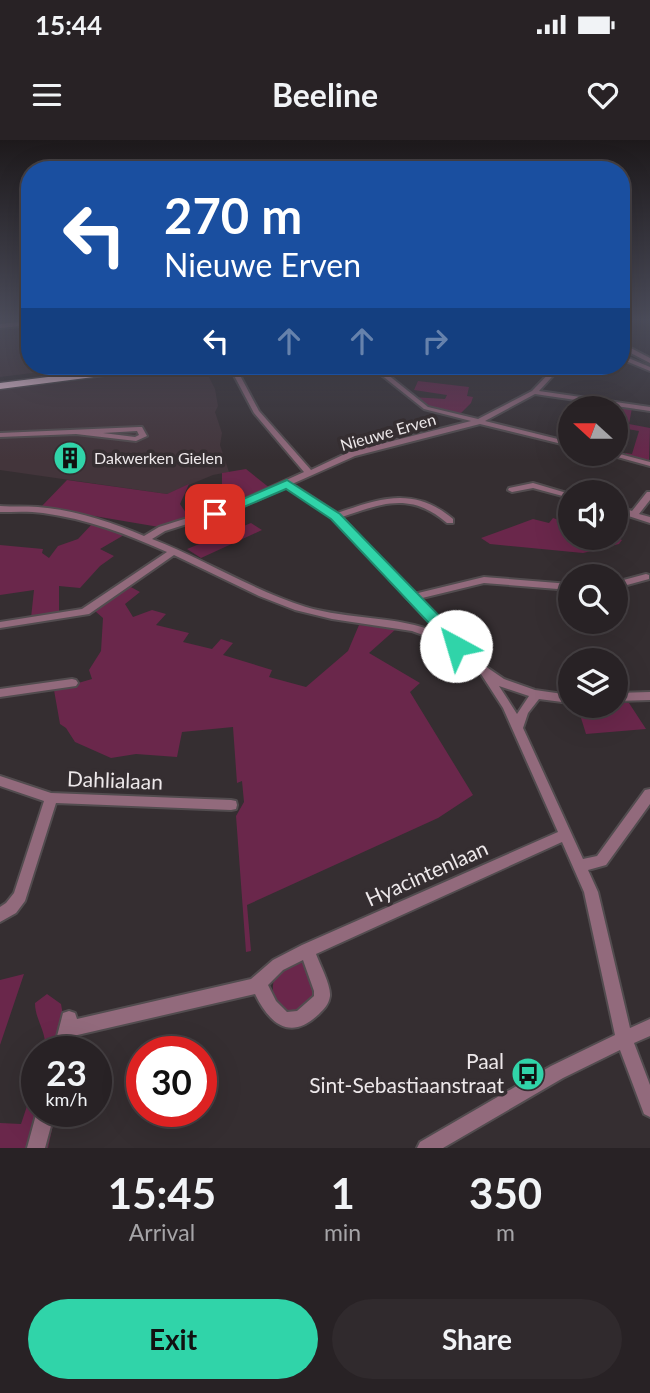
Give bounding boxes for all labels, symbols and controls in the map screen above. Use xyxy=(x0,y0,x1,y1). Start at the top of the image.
text: 15:44 xyxy=(35,9,102,41)
text: Beeline xyxy=(272,75,378,114)
icon: menu xyxy=(28,76,66,114)
icon: heart xyxy=(584,76,622,114)
text: 270 m xyxy=(164,186,302,244)
icon: left xyxy=(49,189,140,280)
text: Nieuwe Erven xyxy=(164,245,361,284)
icon: left xyxy=(197,322,235,360)
icon: ahead xyxy=(270,322,308,360)
icon: ahead xyxy=(343,322,381,360)
icon: right xyxy=(416,322,454,360)
north arrow xyxy=(558,396,628,466)
map controls xyxy=(558,396,628,718)
street label: Nieuwe Erven xyxy=(338,409,438,454)
building icon: Dakwerken Gielen xyxy=(51,439,89,477)
place label: Dakwerken Gielen xyxy=(94,448,223,467)
button: sound xyxy=(558,480,628,550)
pin xyxy=(185,484,245,544)
icon: arrive xyxy=(196,495,234,533)
button: search xyxy=(558,564,628,634)
position arrow xyxy=(419,609,493,683)
button: layers xyxy=(558,648,628,718)
street label: Dahlialaan xyxy=(67,765,163,794)
street label: Hyacintenlaan xyxy=(361,835,491,911)
speed limit sign: 30 xyxy=(126,1036,217,1127)
place label: Paal Sint-Sebastiaanstraat xyxy=(309,1048,504,1097)
text: 23 xyxy=(46,1051,87,1093)
bus stop icon: Paal Sint-Sebastiaanstraat xyxy=(509,1055,547,1093)
text: km/h xyxy=(45,1088,88,1110)
text: 15:45 xyxy=(108,1168,216,1218)
text: 1 xyxy=(330,1168,355,1218)
text: 350 xyxy=(469,1168,542,1218)
text: Arrival xyxy=(129,1218,195,1246)
text: min xyxy=(324,1218,361,1246)
text: m xyxy=(496,1218,515,1246)
button: Exit xyxy=(28,1299,318,1379)
button: Share xyxy=(332,1299,622,1379)

